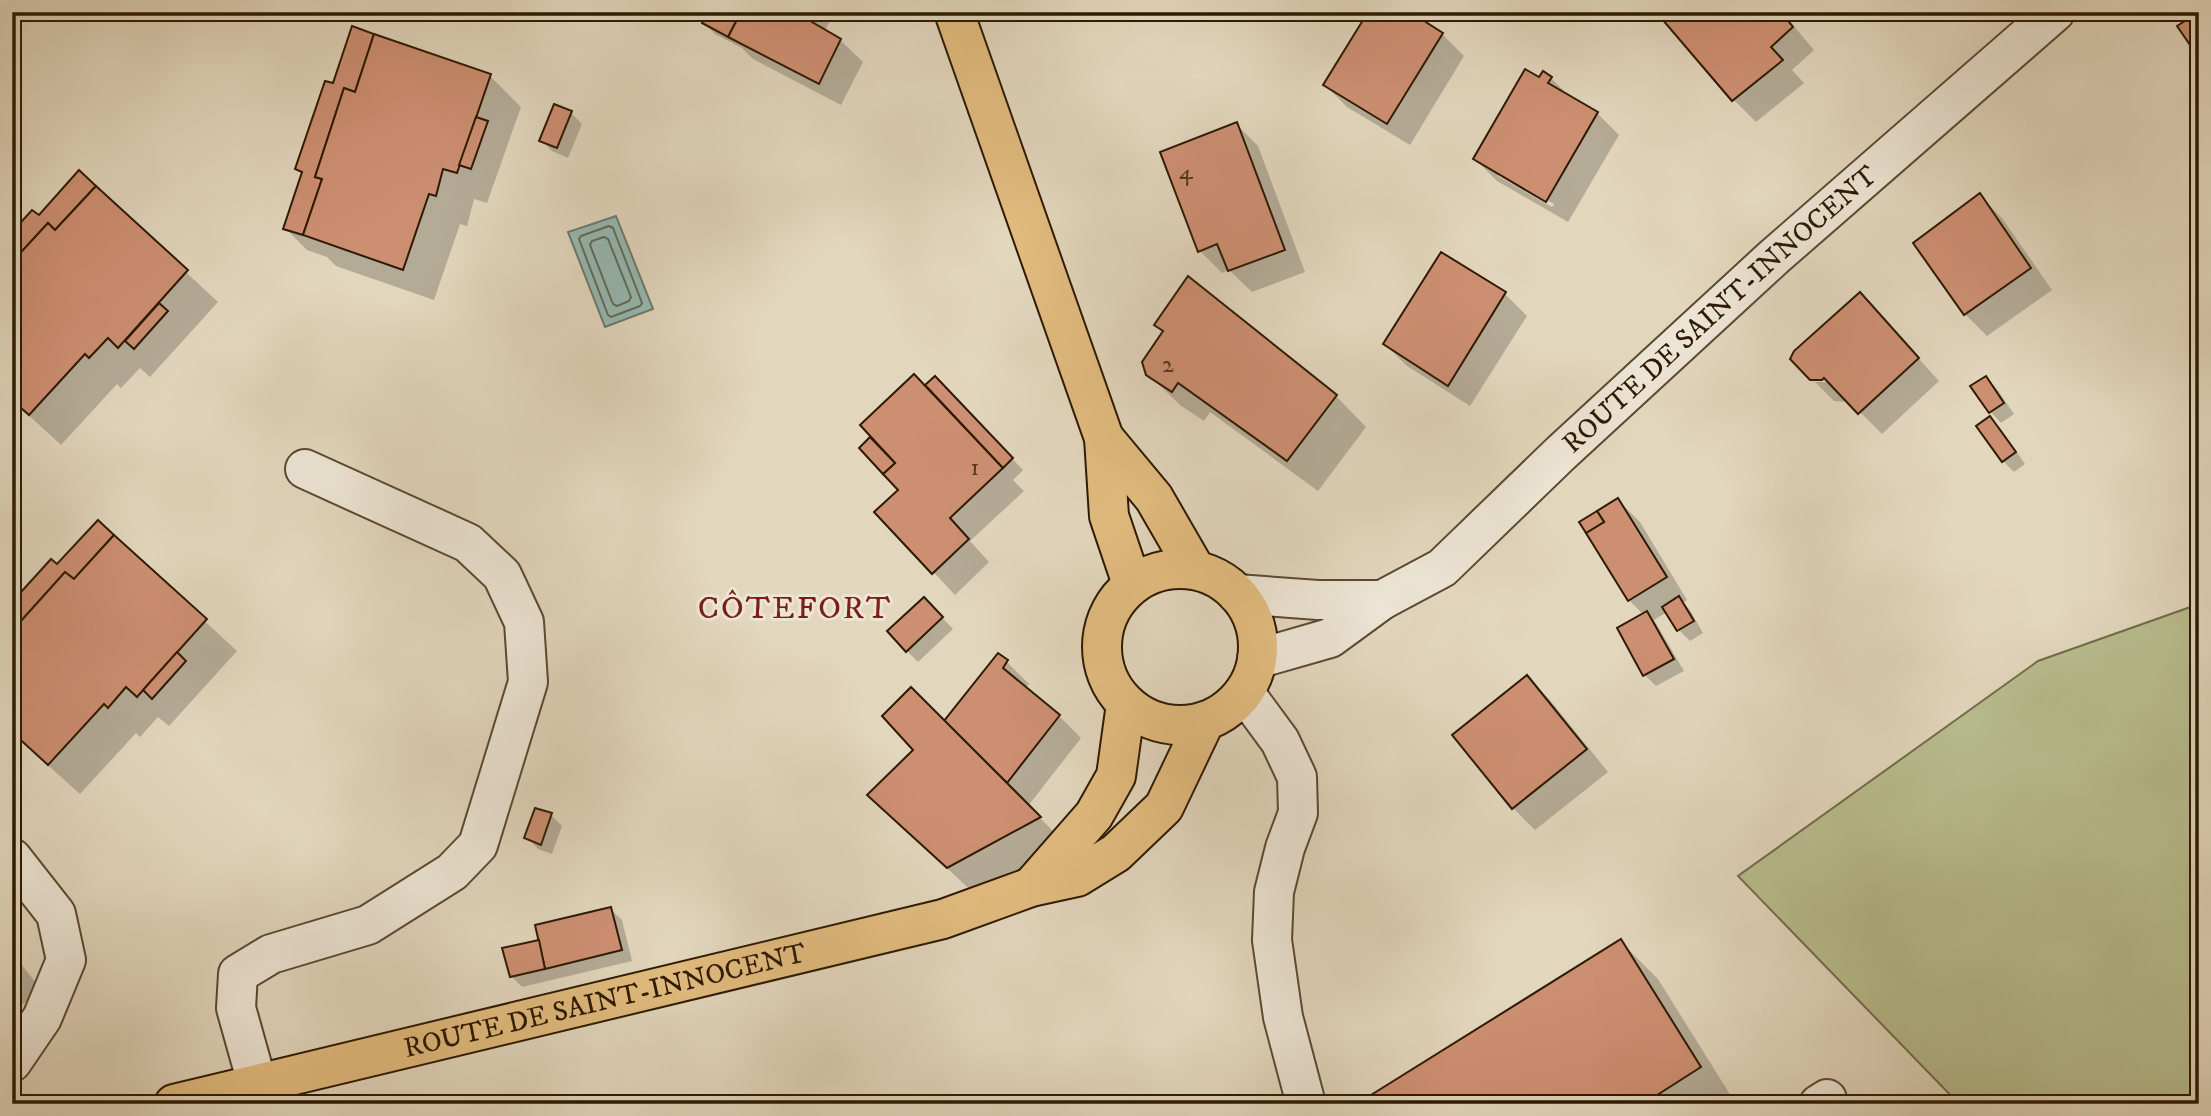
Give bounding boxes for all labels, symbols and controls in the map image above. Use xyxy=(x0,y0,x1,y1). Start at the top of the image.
house number: 4 xyxy=(1179,157,1194,187)
street label: ROUTE DE SAINT-INNOCENT xyxy=(1555,158,1884,461)
house number: 2 xyxy=(1162,350,1174,380)
house number: 1 xyxy=(971,453,979,483)
district label: CÔTEFORT xyxy=(698,589,892,629)
street label: ROUTE DE SAINT-INNOCENT xyxy=(400,935,809,1066)

